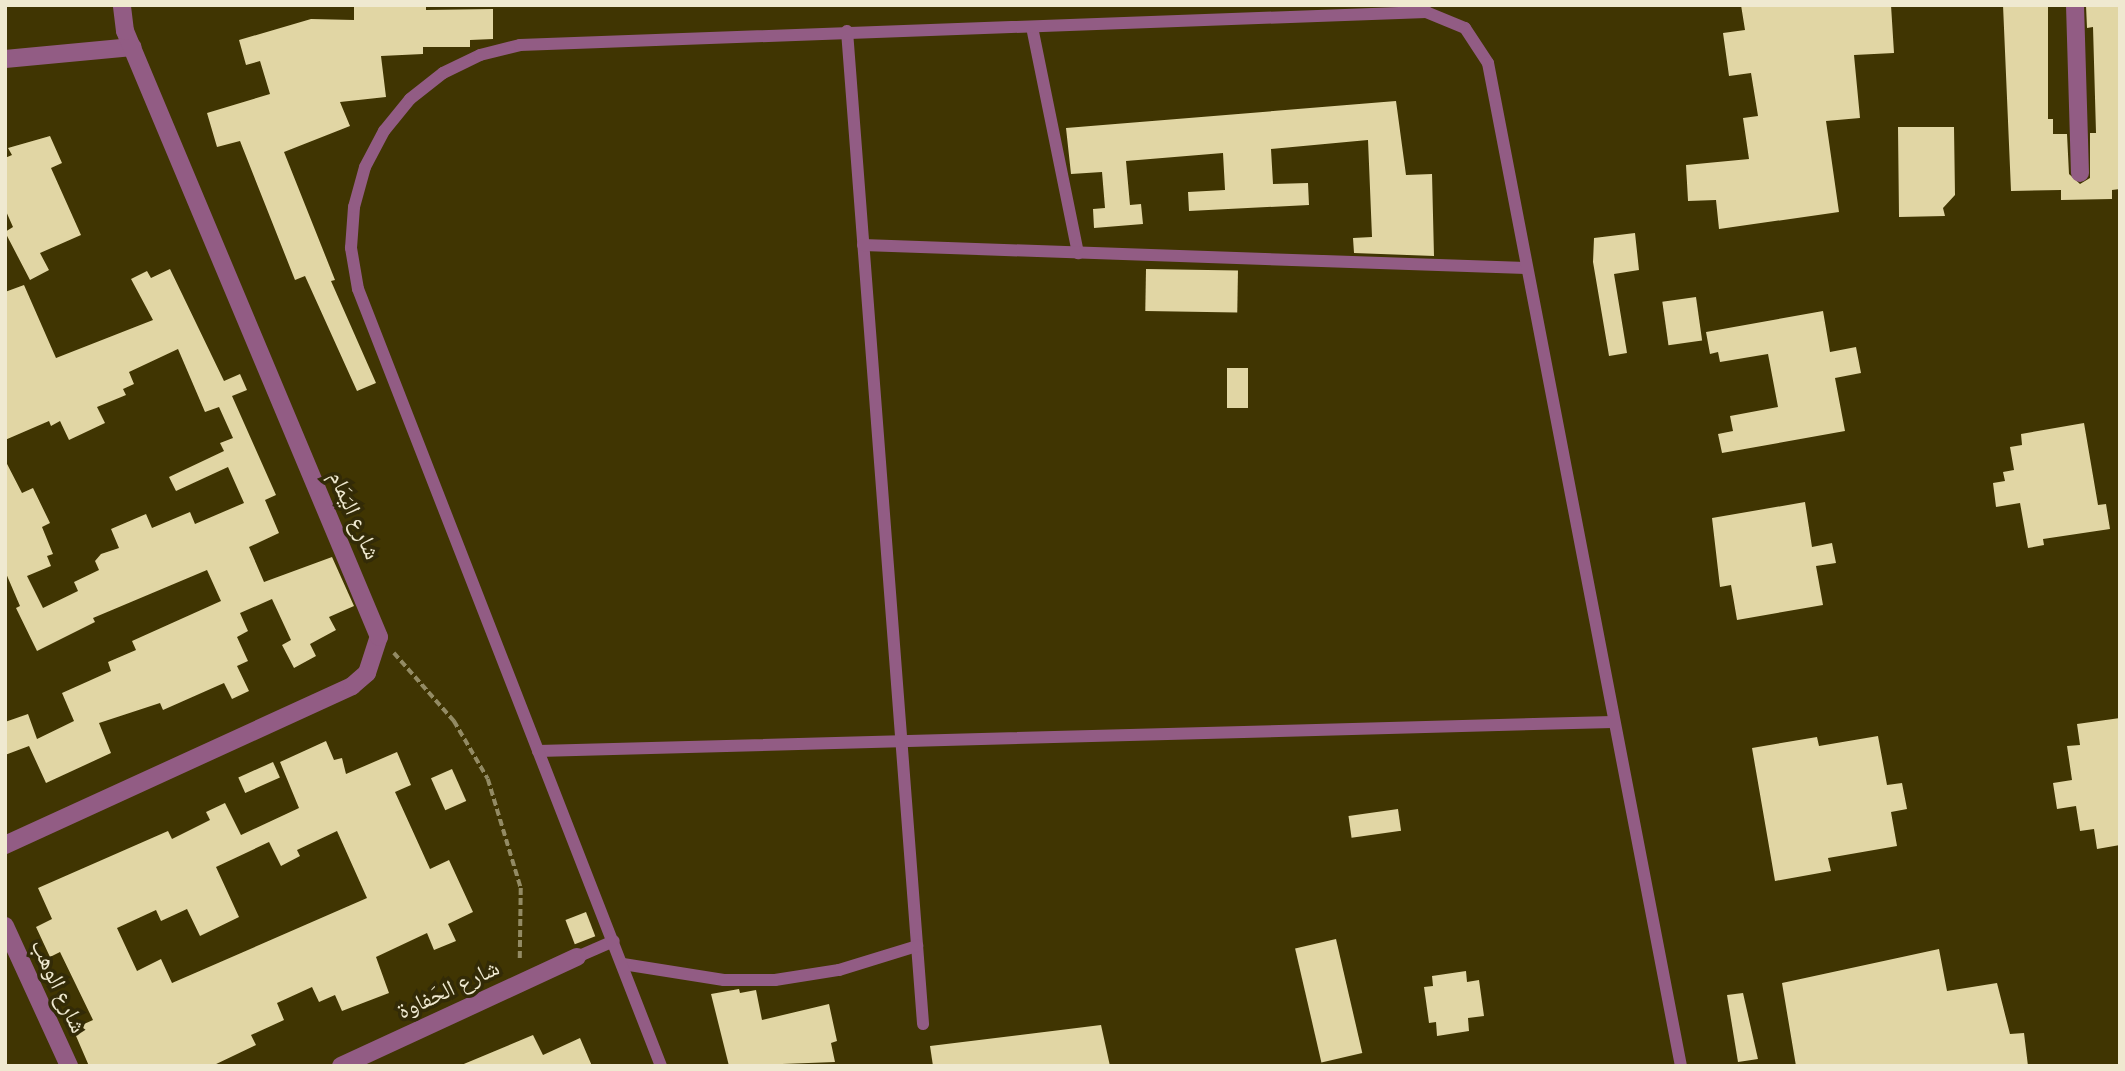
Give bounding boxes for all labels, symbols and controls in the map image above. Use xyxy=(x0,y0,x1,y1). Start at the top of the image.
street label: شارع اليَمَام xyxy=(323,466,387,564)
street label: شارع الوهب xyxy=(25,935,93,1037)
street label: شارع الحَفاوة xyxy=(393,953,503,1025)

